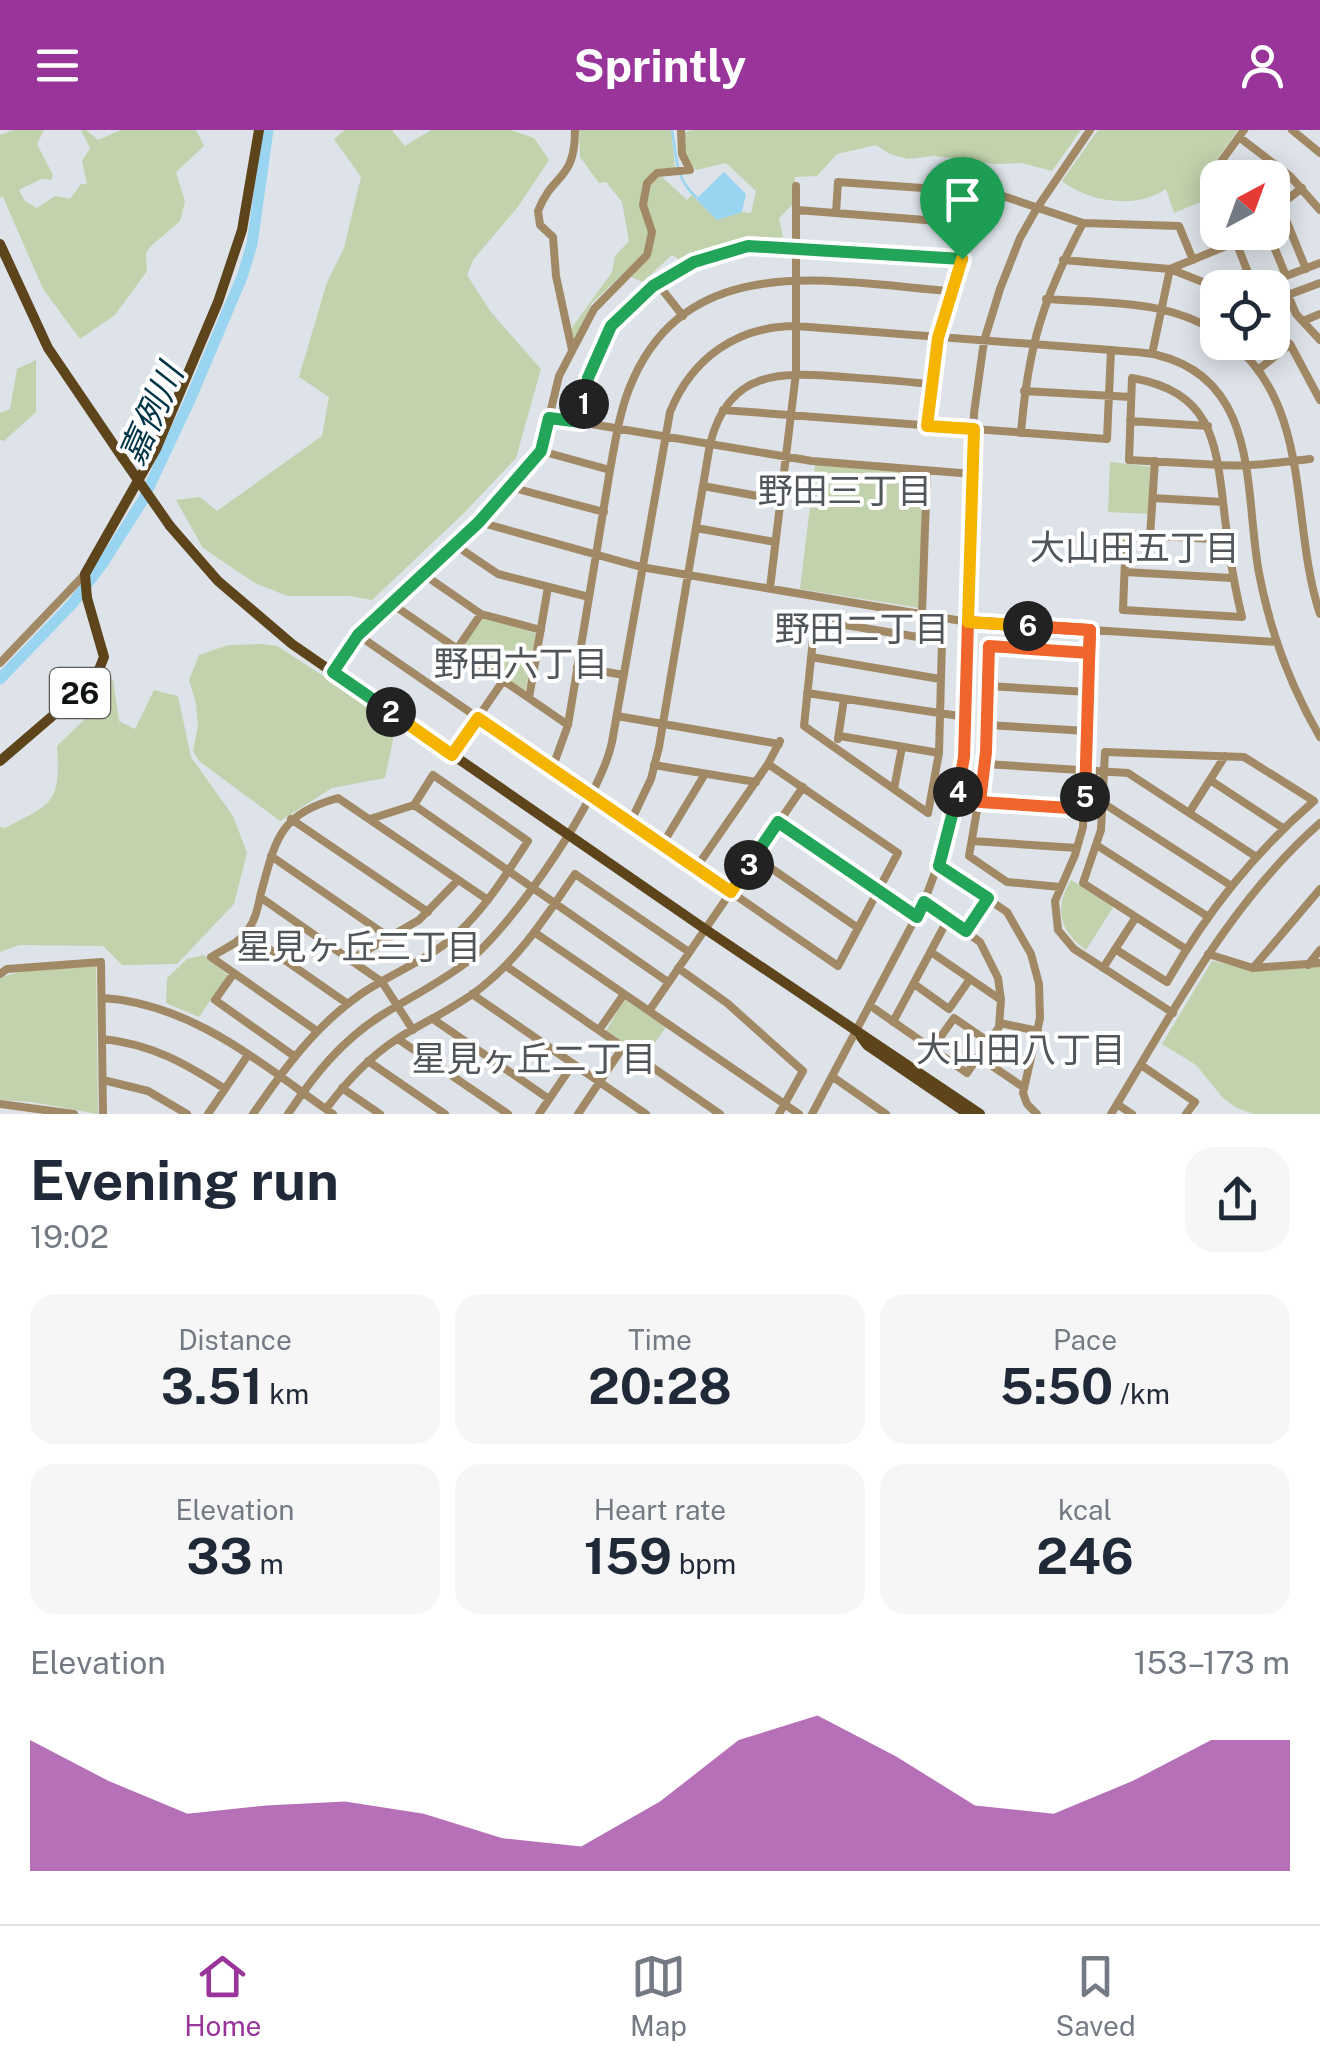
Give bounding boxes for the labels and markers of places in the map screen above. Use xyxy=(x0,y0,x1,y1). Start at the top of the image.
pin xyxy=(920,157,1005,260)
pin: 1 xyxy=(559,379,609,429)
pin: 6 xyxy=(1003,601,1053,651)
pin: 2 xyxy=(366,687,416,737)
pin: 4 xyxy=(933,767,983,817)
pin: 5 xyxy=(1060,772,1110,822)
pin: 3 xyxy=(724,840,774,890)

